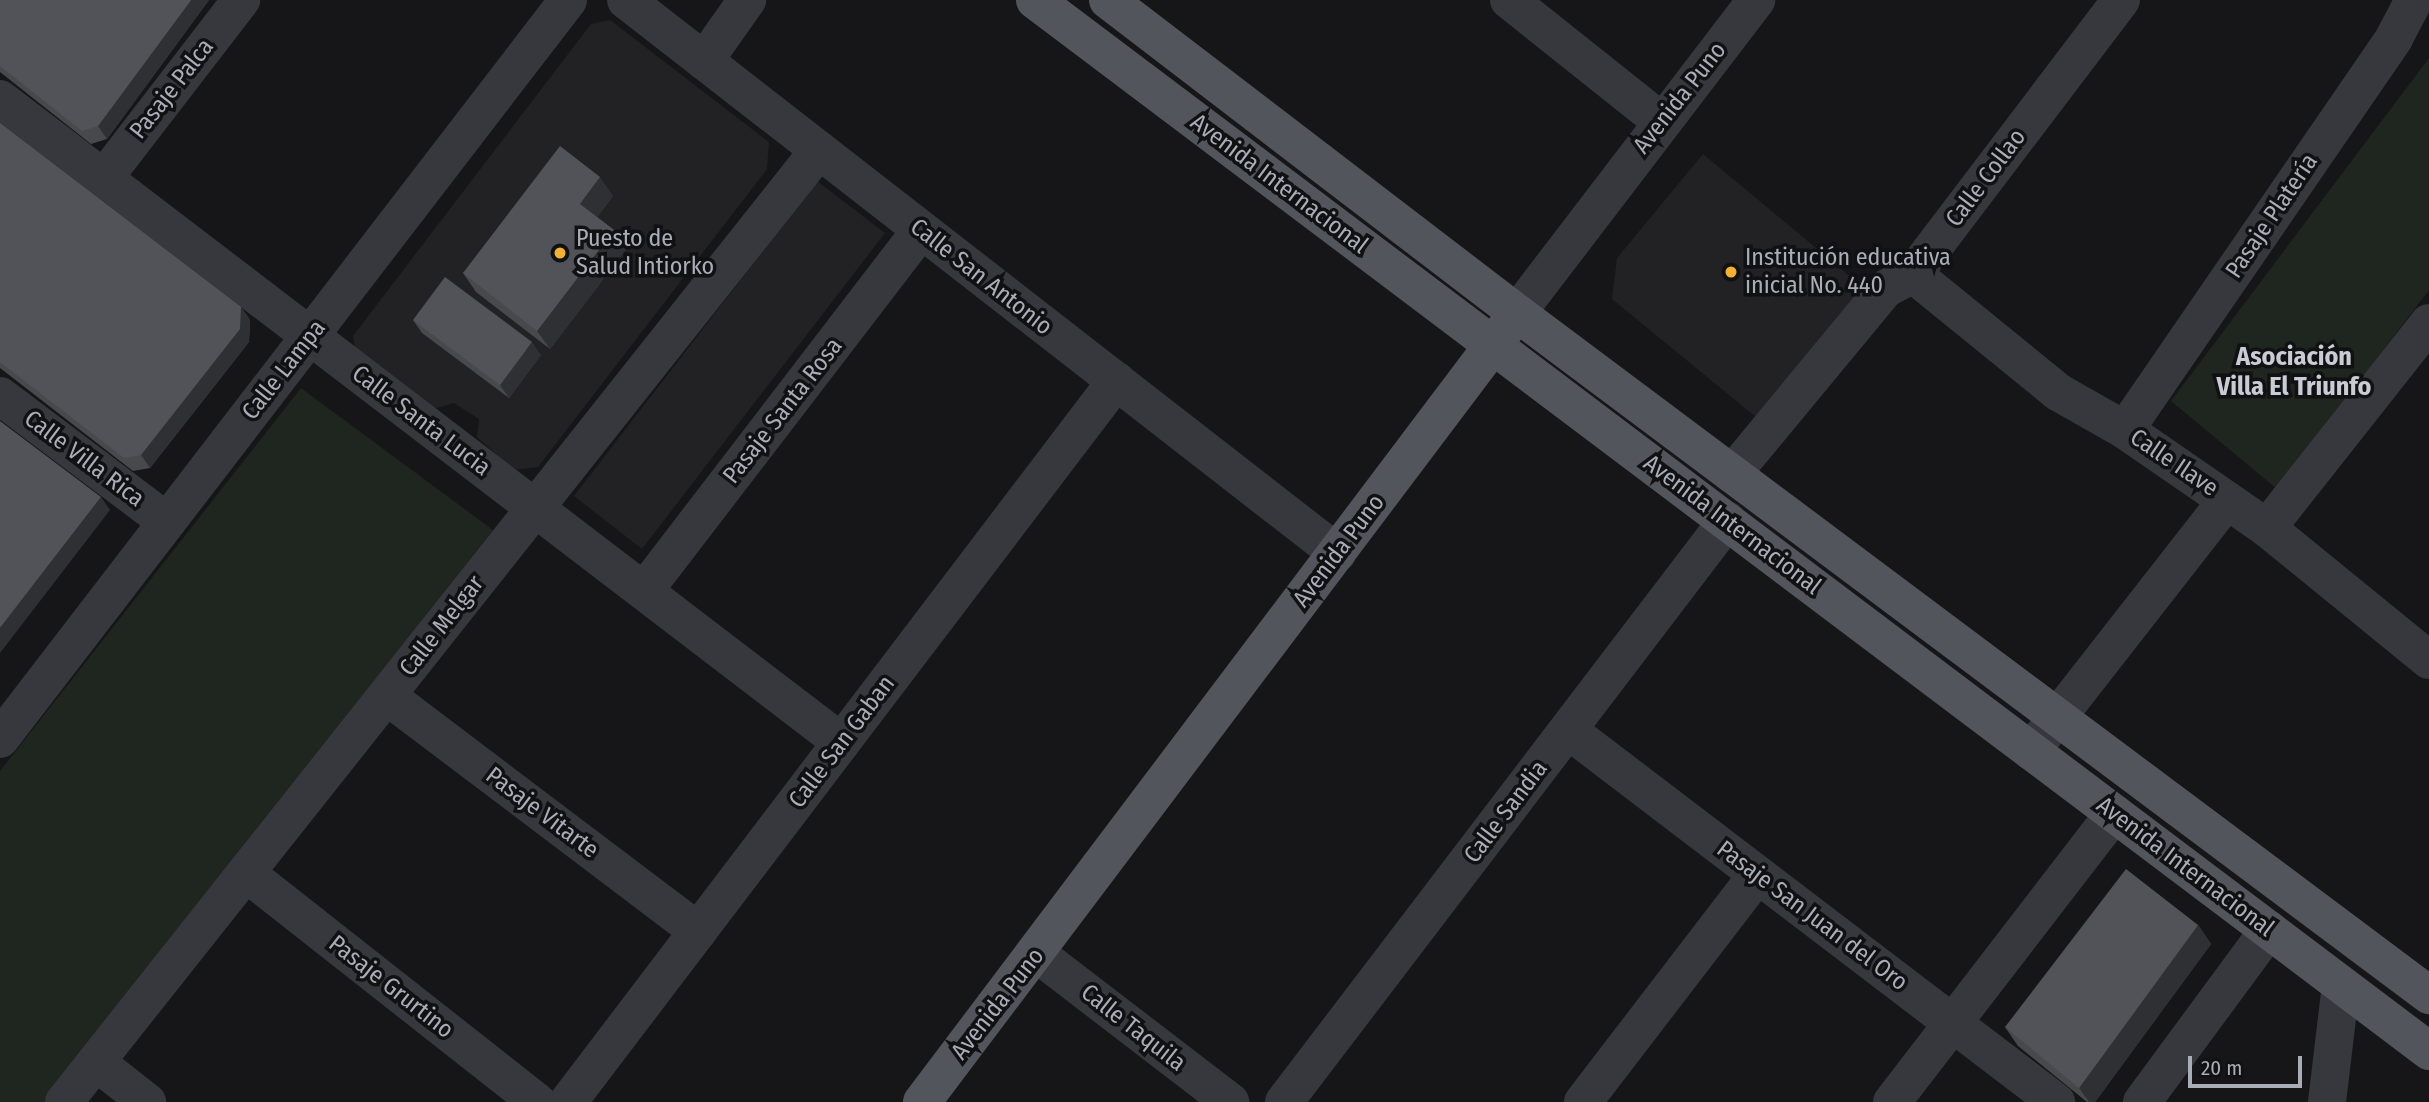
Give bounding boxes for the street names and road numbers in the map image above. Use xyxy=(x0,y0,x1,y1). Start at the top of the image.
street label: Pasaje Palca xyxy=(124,33,220,145)
street label: Avenida Puno xyxy=(1627,36,1733,160)
street label: Avenida Internacional xyxy=(1185,108,1373,260)
street label: Calle Collao xyxy=(1940,123,2032,233)
street label: Pasaje Platería xyxy=(2220,148,2324,284)
street label: Calle San Antonio xyxy=(904,213,1058,341)
street label: Calle Lampa xyxy=(236,314,332,426)
street label: Pasaje Santa Rosa xyxy=(717,333,849,489)
street label: Calle Santa Lucia xyxy=(346,360,496,482)
street label: Calle Villa Rica xyxy=(18,405,150,513)
street label: Calle Ilave xyxy=(2125,423,2223,503)
street label: Avenida Internacional xyxy=(1638,449,1826,601)
street label: Avenida Puno xyxy=(1287,489,1391,613)
street label: Calle Melgar xyxy=(394,570,490,682)
street label: Calle San Gaban xyxy=(783,670,901,814)
street label: Calle Sandia xyxy=(1458,755,1554,869)
street label: Pasaje Vitarte xyxy=(480,761,604,865)
street label: Avenida Internacional xyxy=(2091,791,2279,943)
street label: Pasaje San Juan del Oro xyxy=(1711,835,1913,997)
street label: Pasaje Grurtino xyxy=(323,929,459,1045)
street label: Avenida Puno xyxy=(945,942,1051,1066)
street label: Calle Taquila xyxy=(1075,978,1191,1078)

